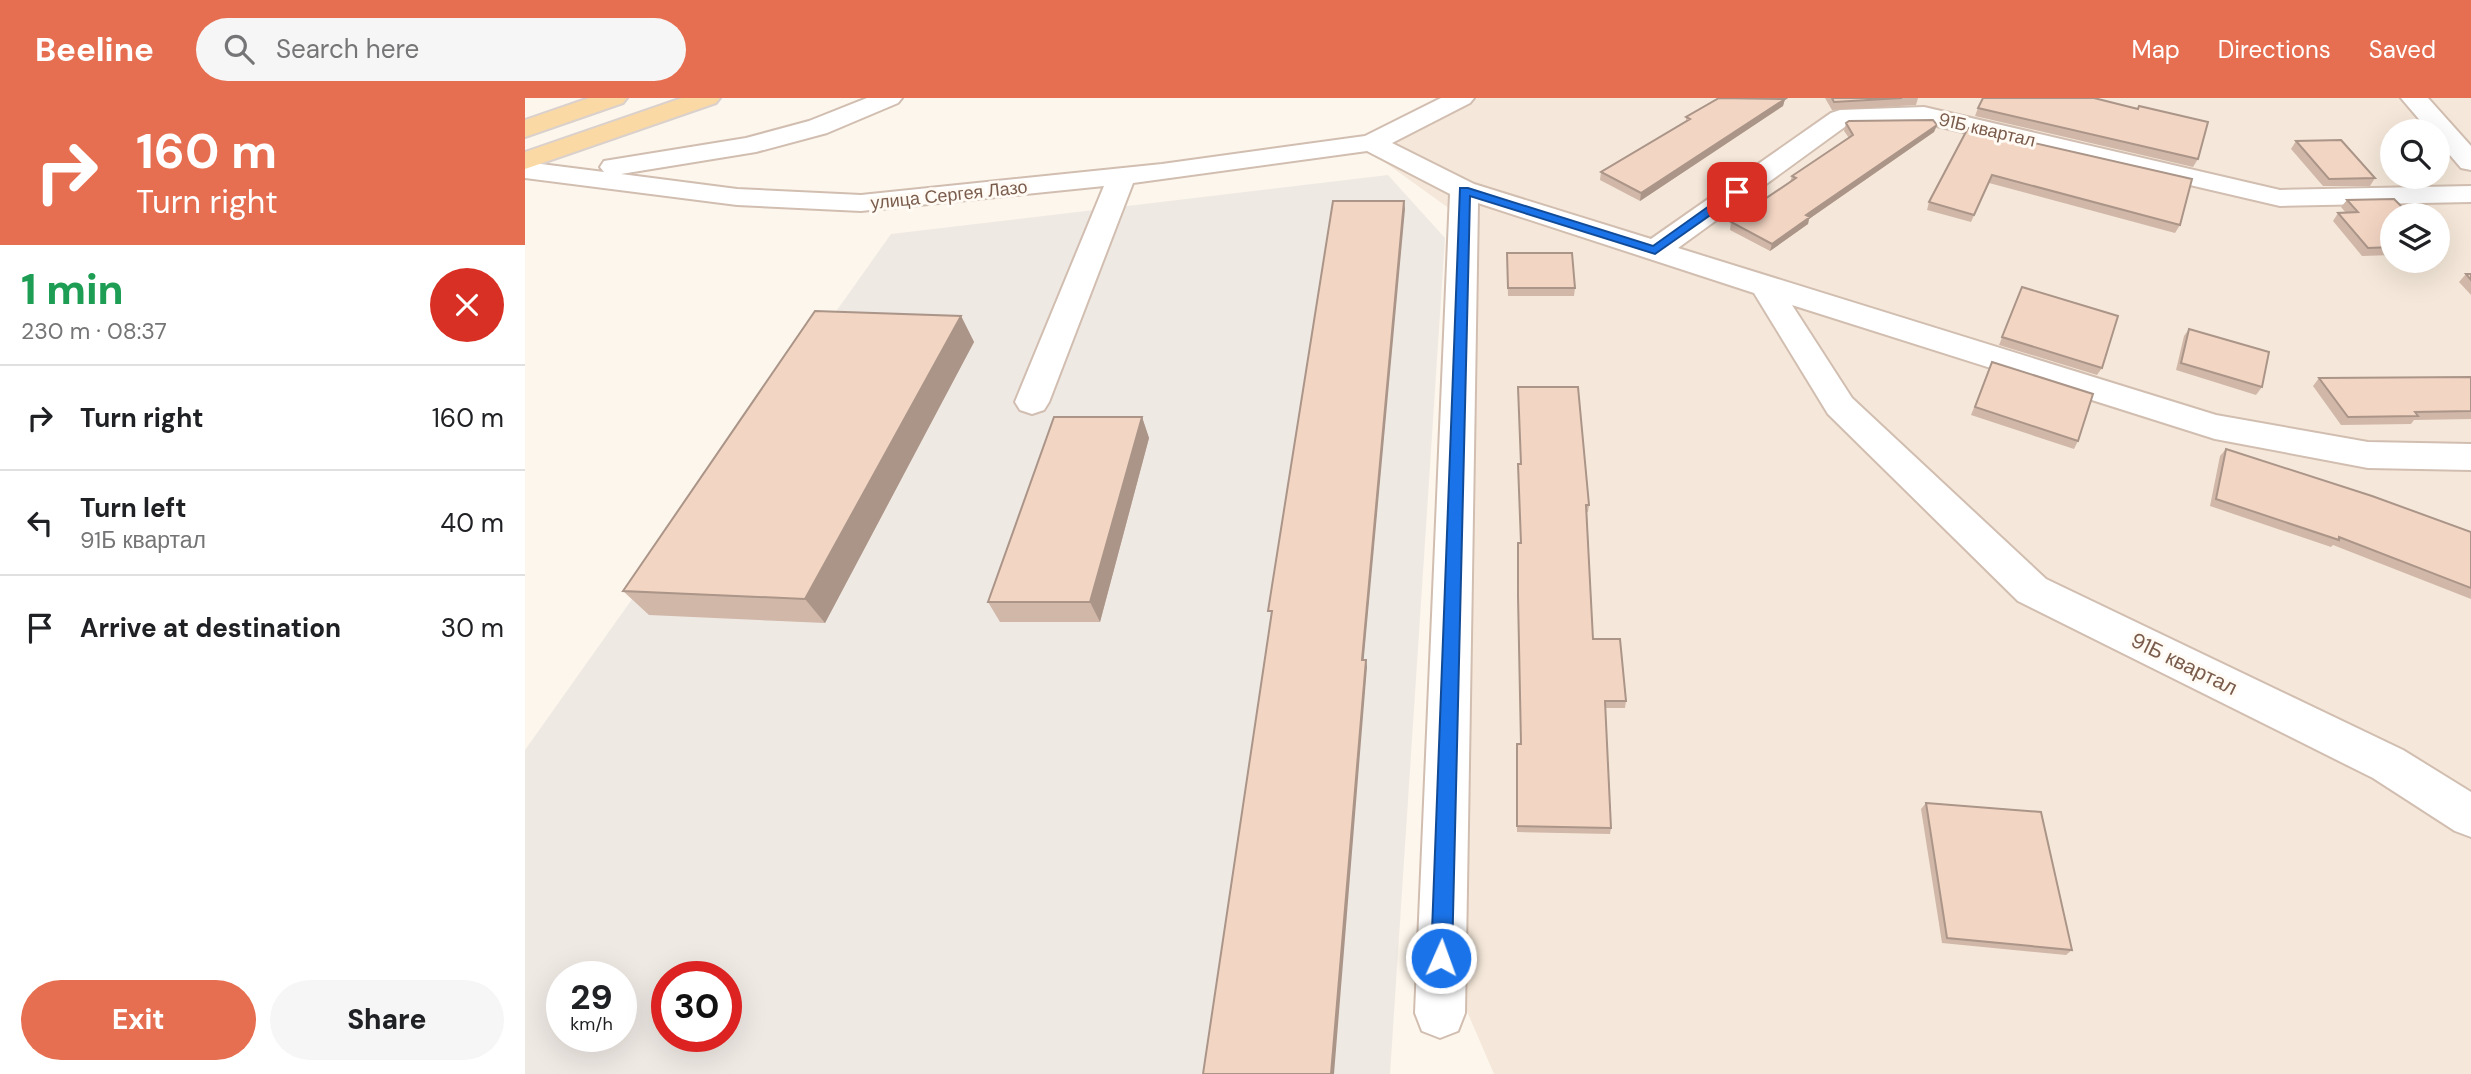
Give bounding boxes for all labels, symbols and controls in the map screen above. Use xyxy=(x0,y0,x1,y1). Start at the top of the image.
search box xyxy=(196,18,686,81)
text: Beeline xyxy=(35,28,154,71)
icon: search xyxy=(220,30,258,68)
text: Search here xyxy=(276,32,419,66)
text: Map xyxy=(2132,34,2180,65)
text: Directions xyxy=(2218,34,2331,65)
text: Saved xyxy=(2369,34,2436,65)
street label: 91Б квартал xyxy=(1936,107,2038,153)
text: 160 m xyxy=(136,119,277,183)
map controls xyxy=(2380,119,2450,273)
button: search xyxy=(2380,119,2450,189)
icon: right xyxy=(21,126,112,217)
pin xyxy=(1707,162,1767,222)
icon: arrive xyxy=(1718,173,1756,211)
street label: улица Сергея Лазо xyxy=(869,175,1029,215)
text: Turn right xyxy=(136,181,278,223)
button: layers xyxy=(2380,203,2450,273)
text: 1 min xyxy=(21,262,124,317)
button: close xyxy=(430,268,504,342)
text: 230 m · 08:37 xyxy=(21,316,167,346)
icon: right xyxy=(21,399,59,437)
text: Turn right xyxy=(80,401,204,435)
text: 160 m xyxy=(432,401,504,435)
text: Turn left xyxy=(80,491,187,525)
icon: left xyxy=(21,504,59,542)
text: 40 m xyxy=(440,506,504,540)
text: 91Б квартал xyxy=(80,525,206,555)
icon: arrive xyxy=(21,609,59,647)
text: Arrive at destination xyxy=(80,611,341,645)
text: 30 m xyxy=(441,611,504,645)
street label: 91Б квартал xyxy=(2126,626,2242,702)
position arrow xyxy=(1404,921,1478,995)
speed limit sign: 30 xyxy=(651,961,742,1052)
text: 29 xyxy=(570,974,613,1020)
button: Exit xyxy=(21,980,256,1060)
button: Share xyxy=(270,980,504,1060)
text: km/h xyxy=(570,1012,613,1036)

